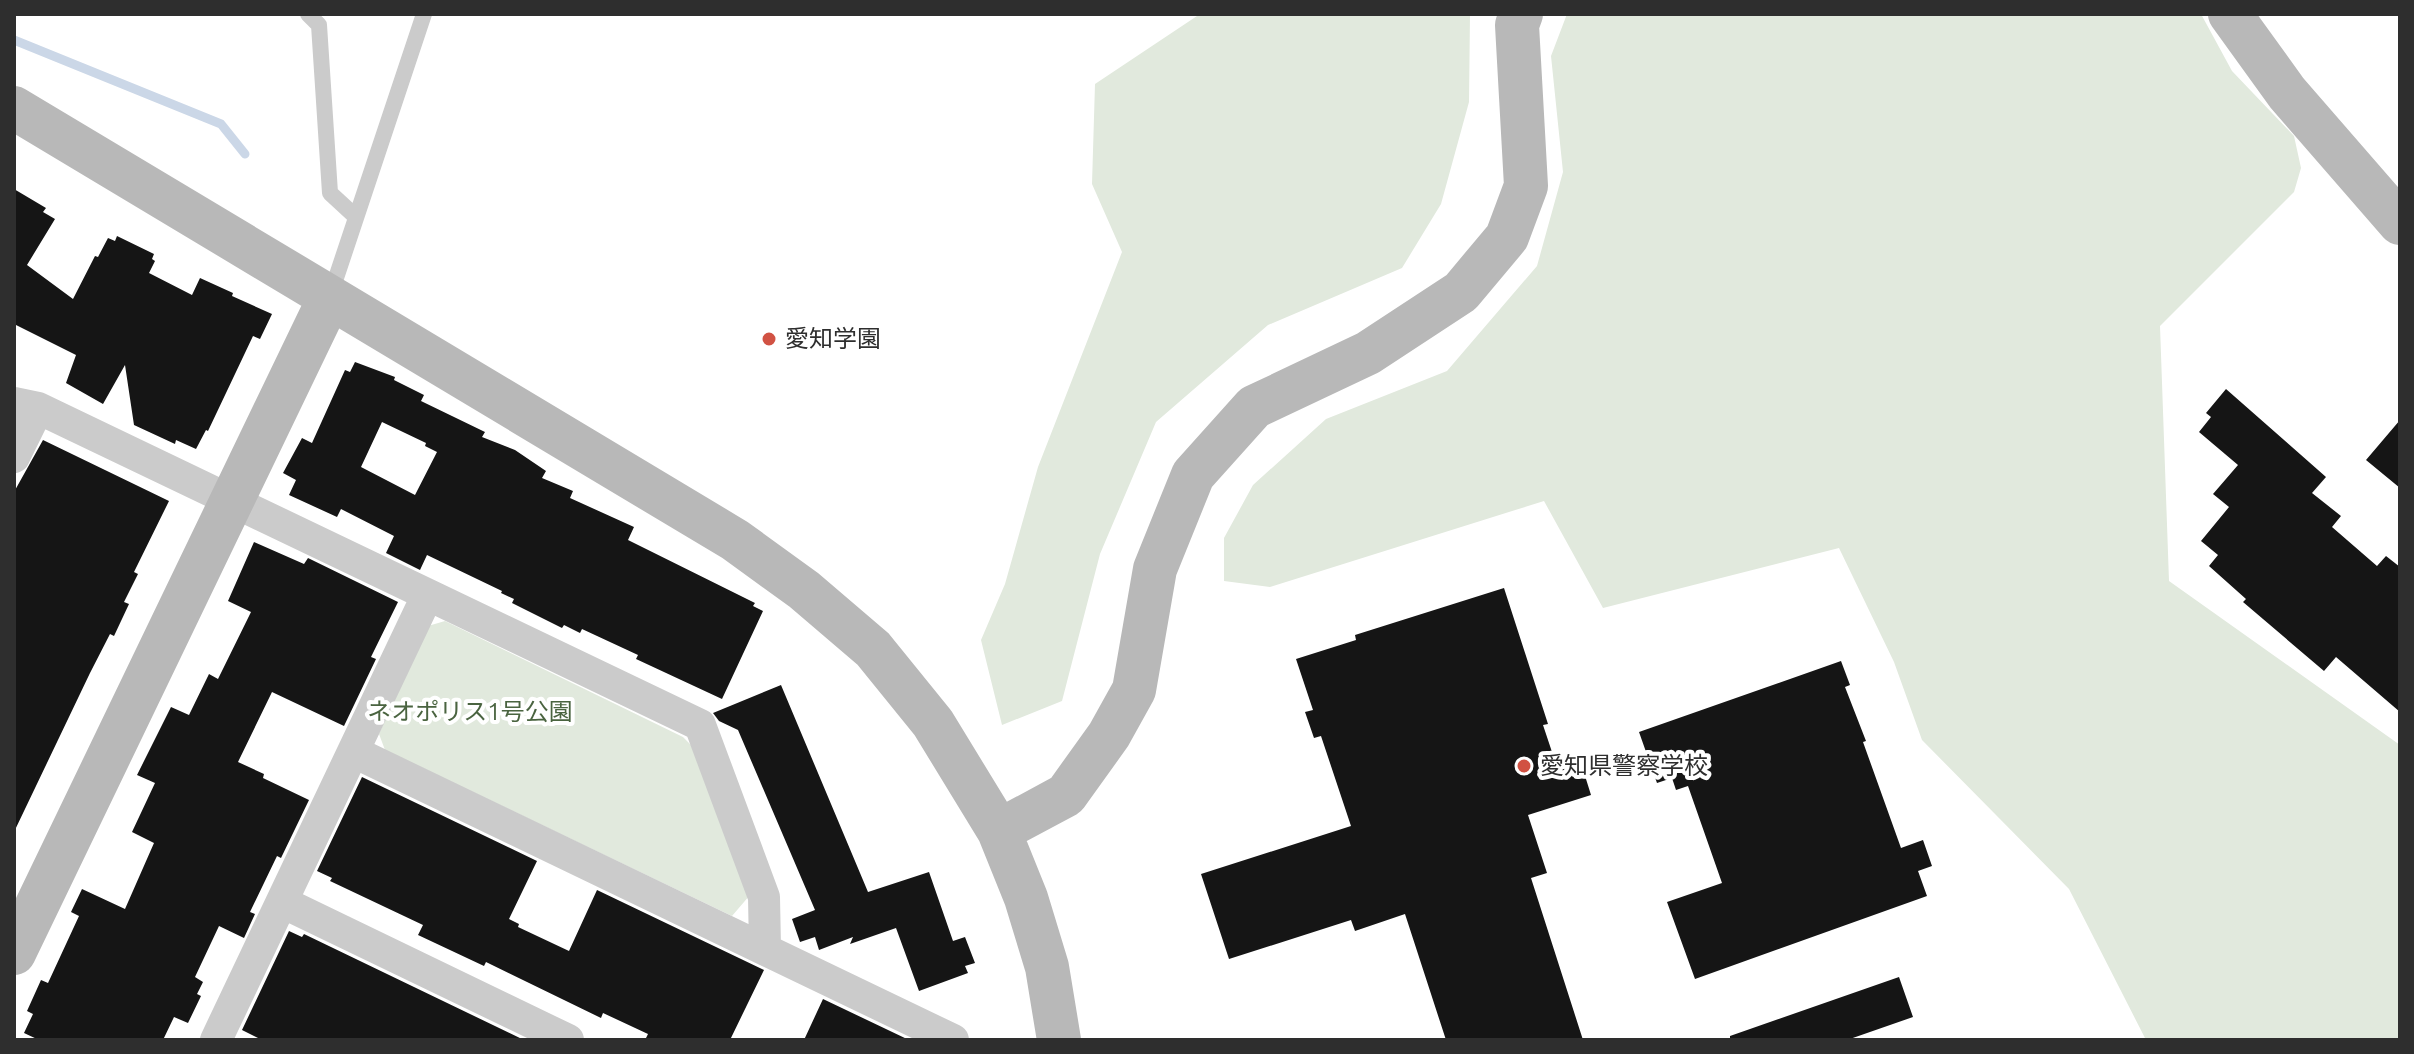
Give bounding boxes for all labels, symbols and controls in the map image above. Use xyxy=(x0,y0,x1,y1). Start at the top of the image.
place label: 愛知学園 xyxy=(785,325,881,352)
marker: 愛知学園 xyxy=(760,330,778,348)
park label: ネオポリス1号公園 xyxy=(367,698,573,725)
place label: 愛知県警察学校 xyxy=(1540,752,1708,779)
marker: 愛知県警察学校 xyxy=(1515,757,1533,775)

